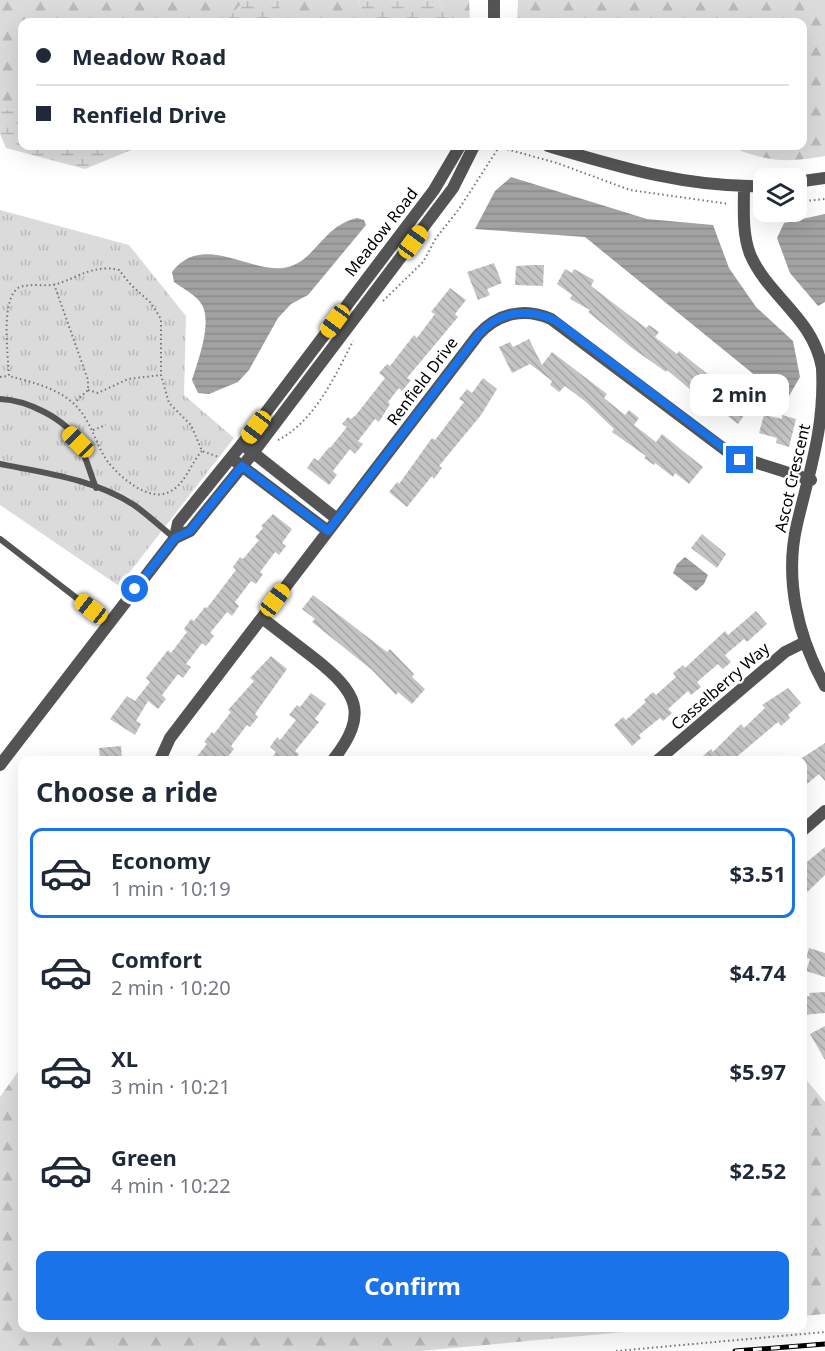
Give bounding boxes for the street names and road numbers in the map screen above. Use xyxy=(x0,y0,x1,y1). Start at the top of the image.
street label: Meadow Road xyxy=(339,183,423,281)
street label: Renfield Drive xyxy=(382,332,462,430)
street label: Ascot Crescent xyxy=(769,421,815,534)
street label: Casselberry Way xyxy=(666,637,775,735)

